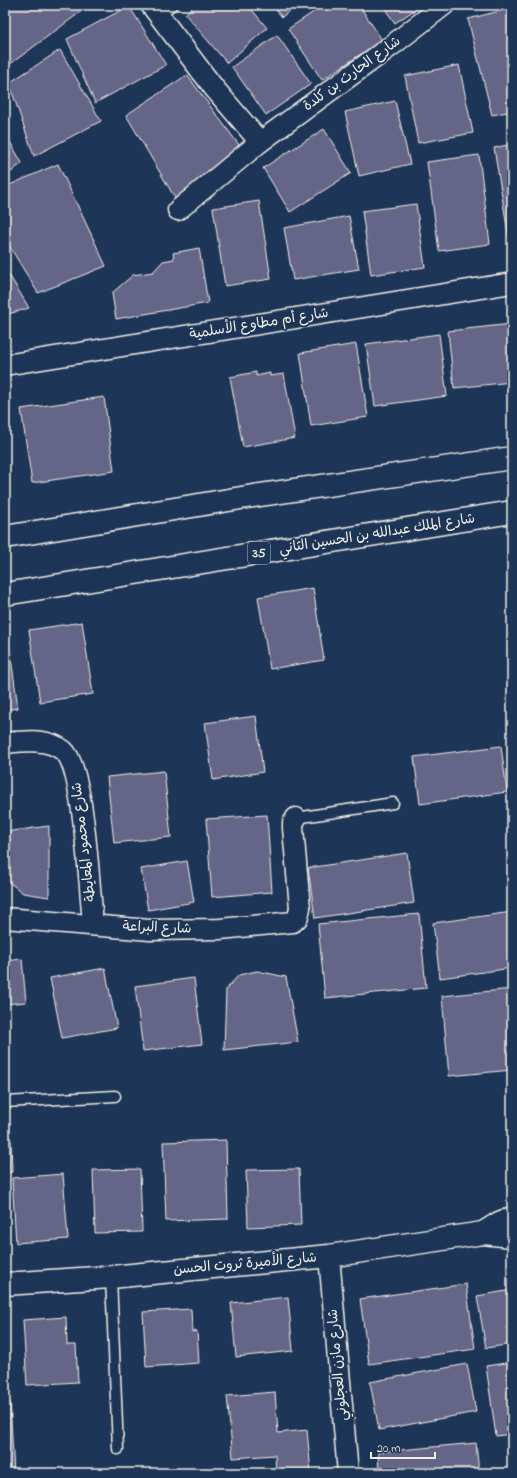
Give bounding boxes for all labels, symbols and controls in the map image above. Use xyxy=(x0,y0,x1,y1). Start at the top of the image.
street label: شارع الحارث بن كلدة xyxy=(299,31,405,117)
street label: شارع أم مطاوع الأسلمية xyxy=(188,303,330,345)
street label: شارع الملك عبدالله بن الحسين الثاني xyxy=(278,508,477,561)
road number: 35 xyxy=(248,542,270,564)
street label: شارع محمود المعايطة xyxy=(66,781,102,903)
street label: شارع البراعة xyxy=(122,916,192,940)
street label: شارع الأميرة ثروت الحسن xyxy=(172,1247,318,1281)
street label: شارع مازن العجلوني xyxy=(323,1308,354,1422)
scale bar xyxy=(371,1434,435,1460)
text: 20 m xyxy=(377,1440,400,1458)

